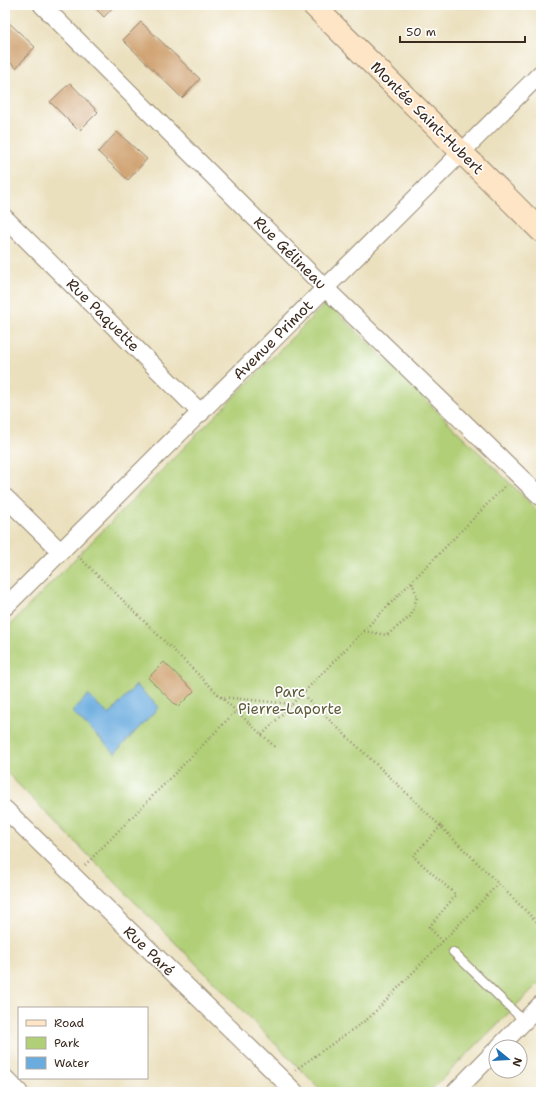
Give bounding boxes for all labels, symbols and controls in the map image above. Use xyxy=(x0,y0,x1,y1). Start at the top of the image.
scale bar xyxy=(400,18,525,44)
text: 50 m xyxy=(406,24,436,40)
street label: Montée Saint-Hubert xyxy=(366,57,488,179)
street label: Rue Gélineau xyxy=(249,212,331,294)
street label: Rue Paquette xyxy=(62,274,144,356)
street label: Avenue Primot xyxy=(229,296,317,384)
park label: Parc Pierre-Laporte xyxy=(238,682,342,719)
street label: Rue Paré xyxy=(119,922,179,980)
legend xyxy=(18,1007,148,1079)
text: Road xyxy=(54,1015,85,1031)
text: Park xyxy=(54,1035,80,1051)
north arrow xyxy=(488,1039,528,1079)
text: Water xyxy=(54,1055,90,1071)
text: N xyxy=(508,1055,526,1069)

